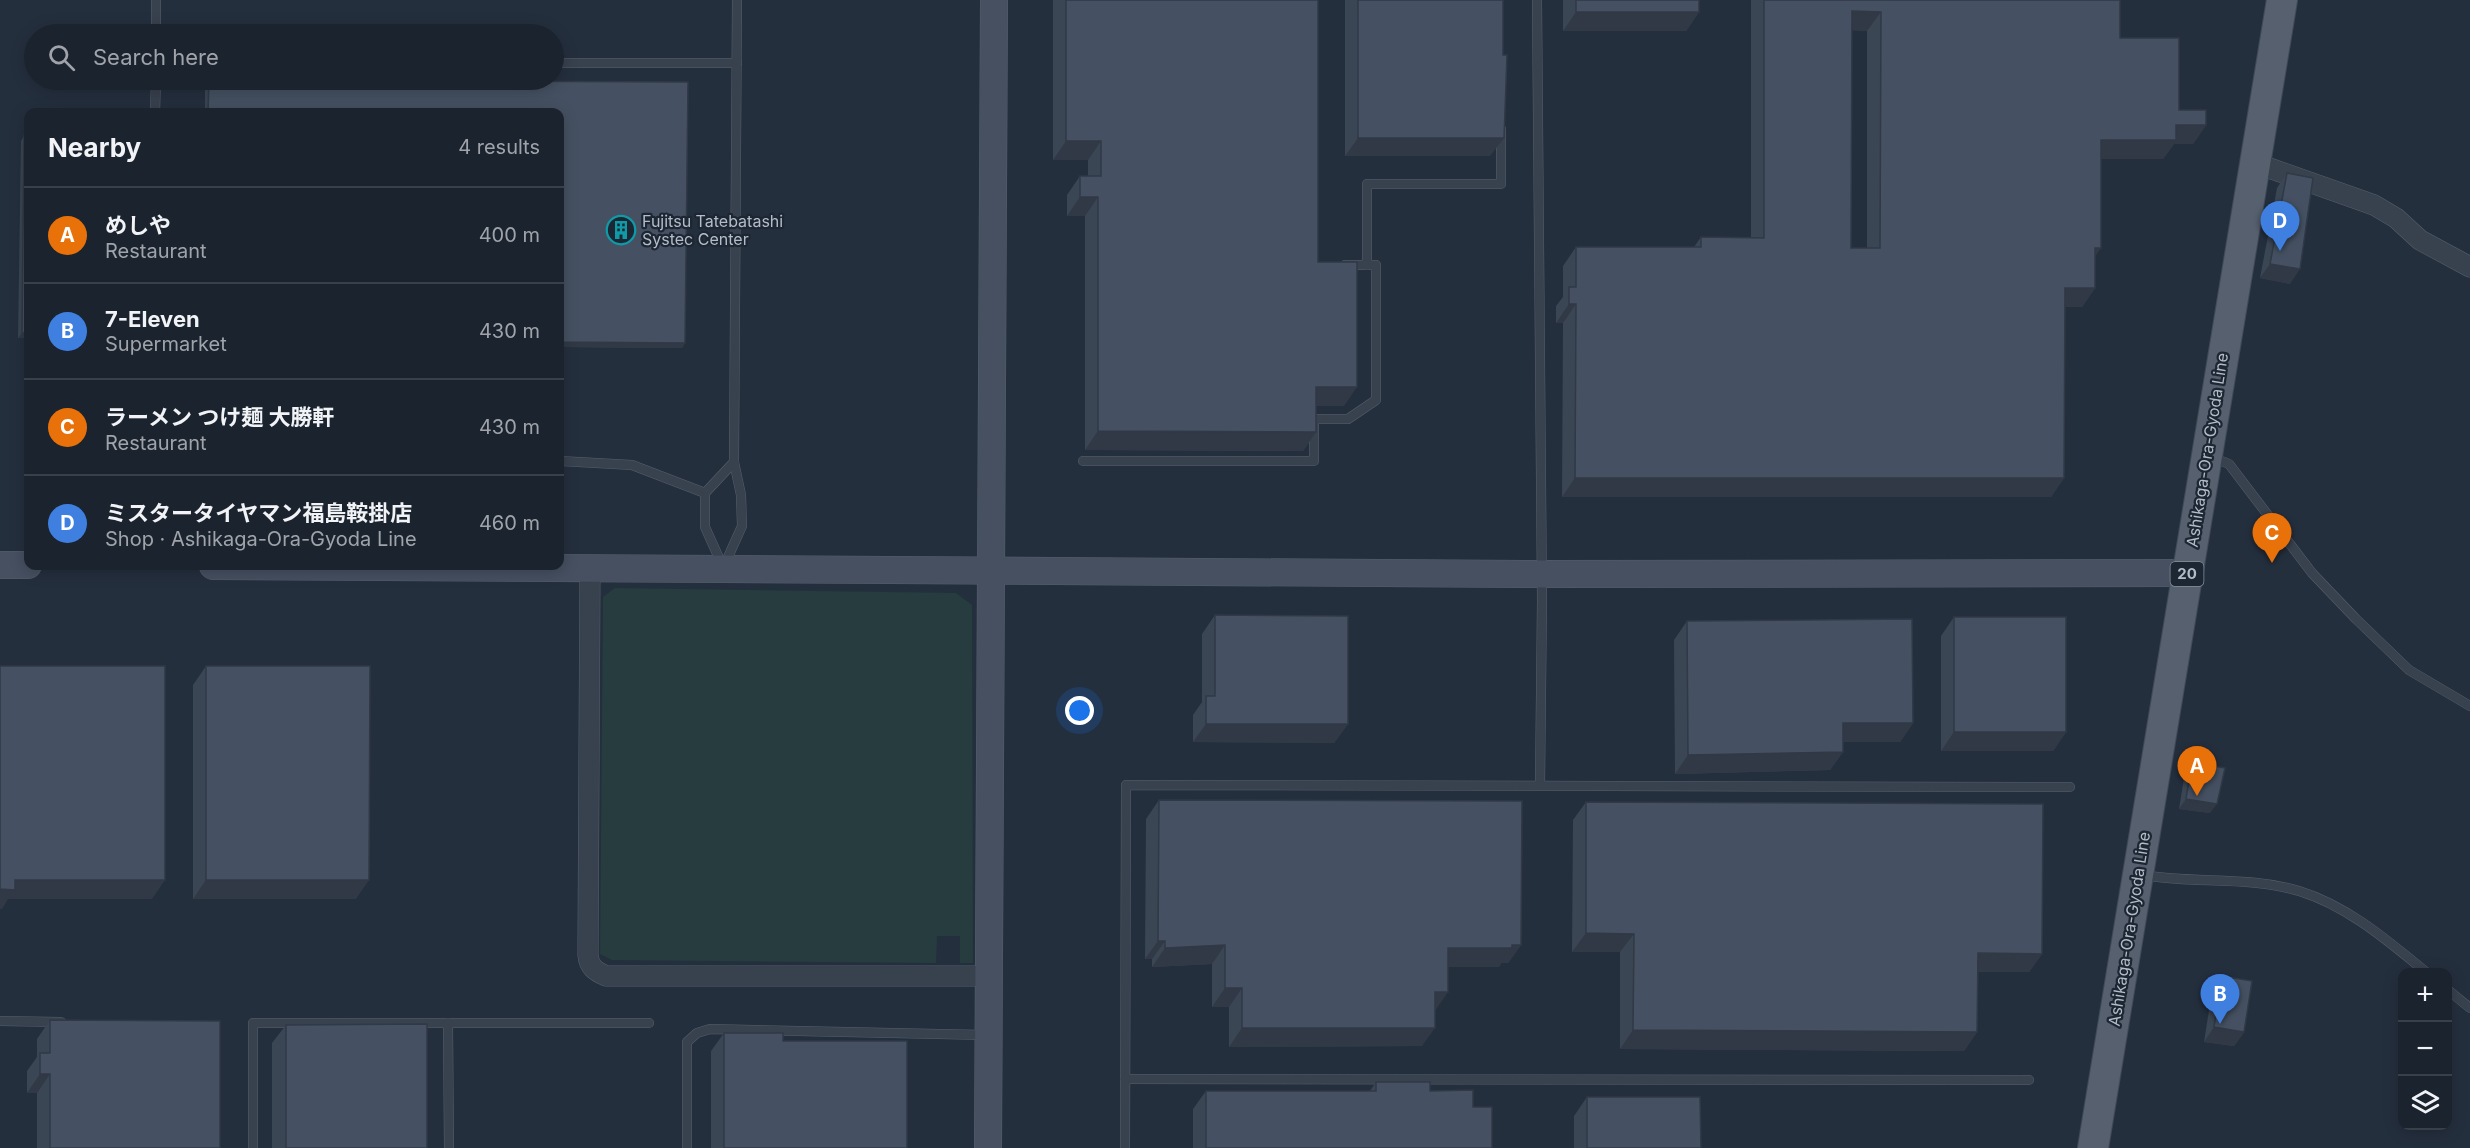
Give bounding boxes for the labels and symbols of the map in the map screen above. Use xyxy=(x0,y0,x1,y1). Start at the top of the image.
pin: D xyxy=(2260,202,2300,251)
place label: Fujitsu Tatebatashi Systec Center xyxy=(642,211,783,249)
building icon: Fujitsu Tatebatashi Systec Center xyxy=(605,214,637,246)
street label: Ashikaga-Ora-Gyoda Line xyxy=(2182,351,2232,549)
pin: C xyxy=(2252,514,2292,563)
road number: 20 xyxy=(2170,562,2204,586)
your location xyxy=(1065,696,1094,725)
pin: A xyxy=(2178,746,2216,796)
street label: Ashikaga-Ora-Gyoda Line xyxy=(2104,830,2154,1028)
pin: B xyxy=(2200,974,2240,1024)

